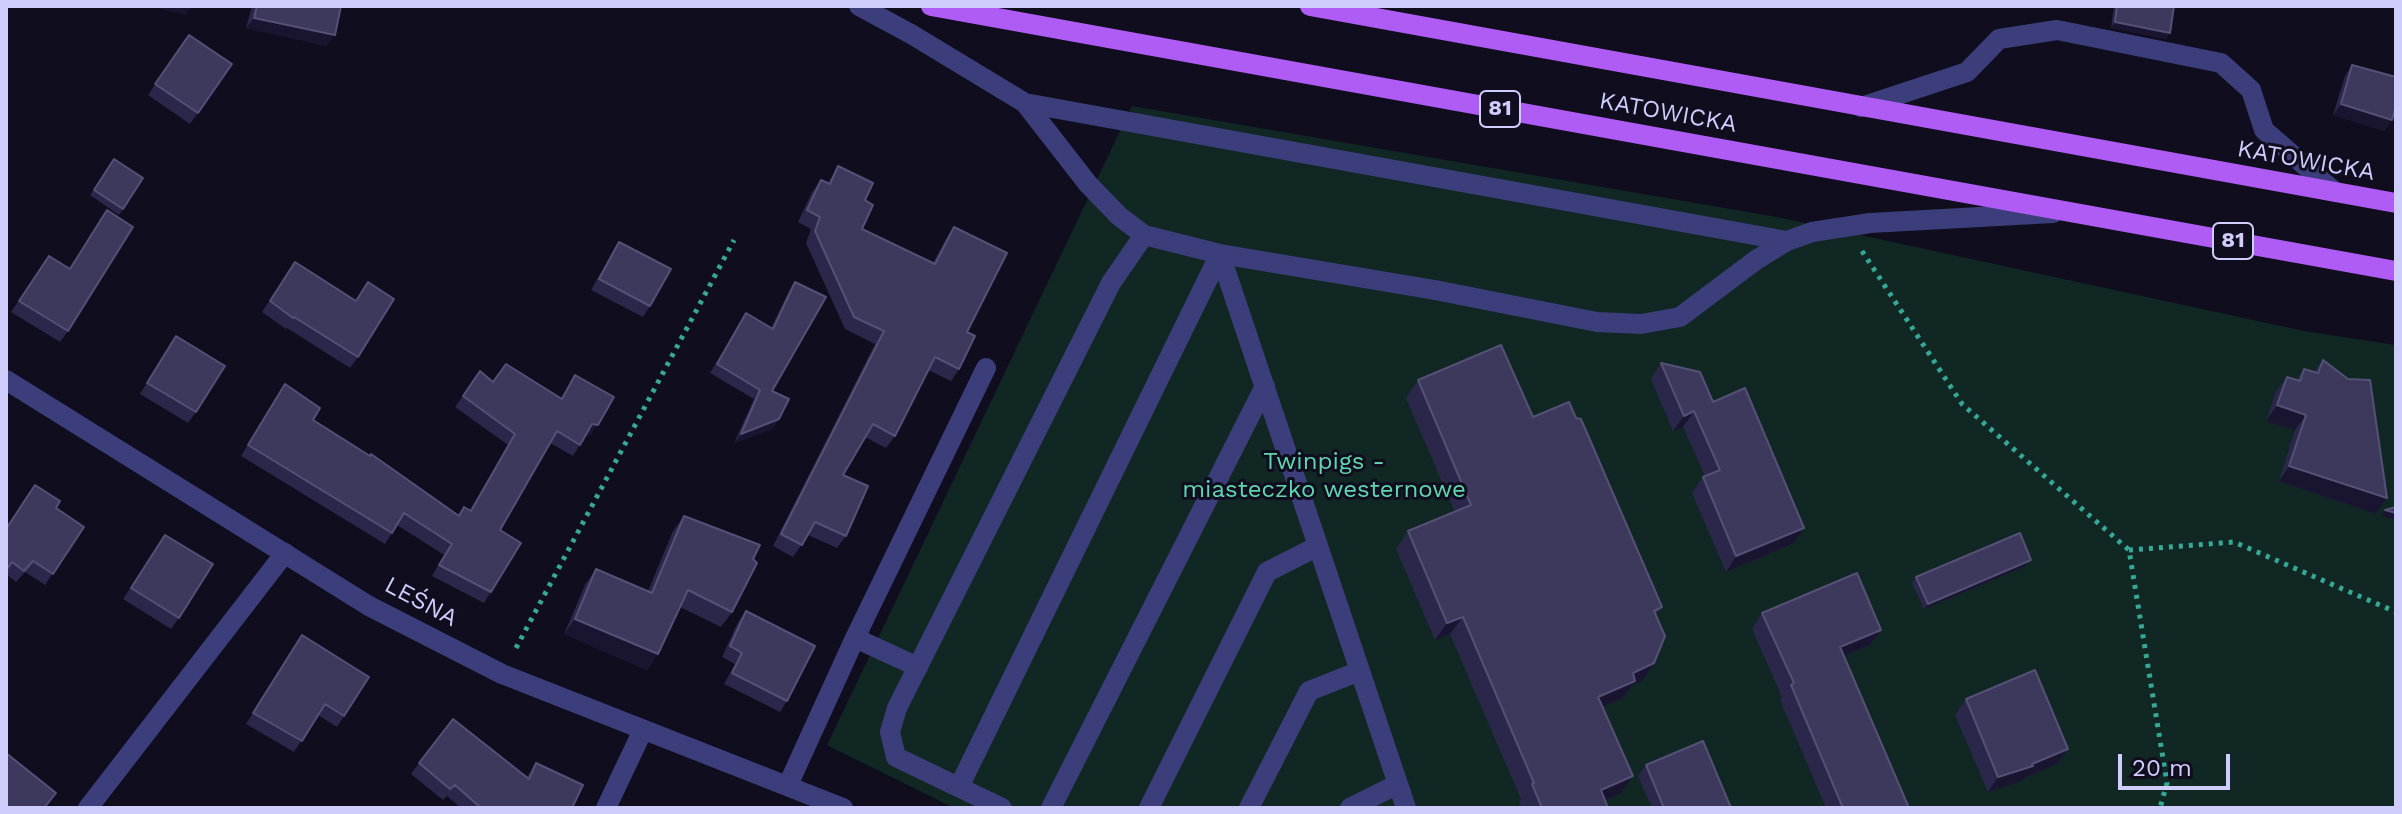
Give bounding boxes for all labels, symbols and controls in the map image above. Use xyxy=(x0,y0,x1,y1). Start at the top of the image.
street label: KATOWICKA xyxy=(1597,87,1739,139)
road number: 81 xyxy=(1480,91,1520,127)
street label: KATOWICKA xyxy=(2235,135,2377,187)
road number: 81 xyxy=(2213,223,2253,259)
park label: Twinpigs - miasteczko westernowe xyxy=(1182,448,1466,504)
street label: LEŚNA xyxy=(380,571,462,633)
scale bar xyxy=(2122,738,2234,788)
text: 20 m xyxy=(2132,754,2192,782)

